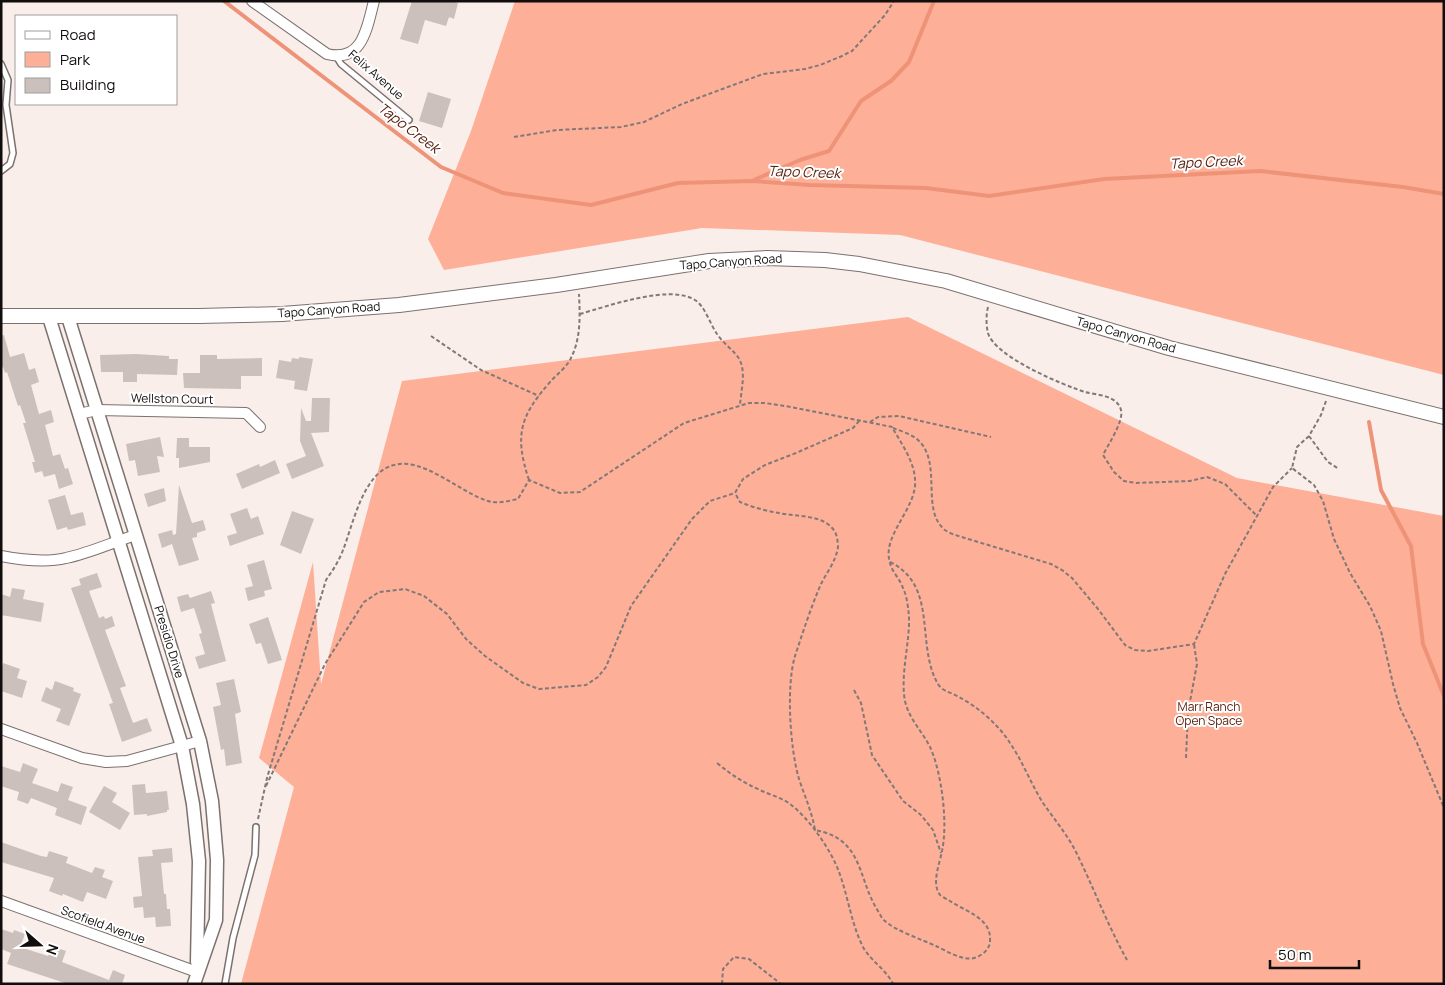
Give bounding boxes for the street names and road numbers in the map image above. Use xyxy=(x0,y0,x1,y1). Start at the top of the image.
street label: Felix Avenue xyxy=(345,46,408,103)
street label: Tapo Canyon Road xyxy=(679,249,783,274)
street label: Tapo Canyon Road xyxy=(277,297,381,322)
street label: Tapo Canyon Road xyxy=(1074,312,1178,357)
street label: Wellston Court xyxy=(131,389,214,408)
street label: Presidio Drive xyxy=(150,603,189,680)
street label: Scofield Avenue xyxy=(59,901,148,948)

